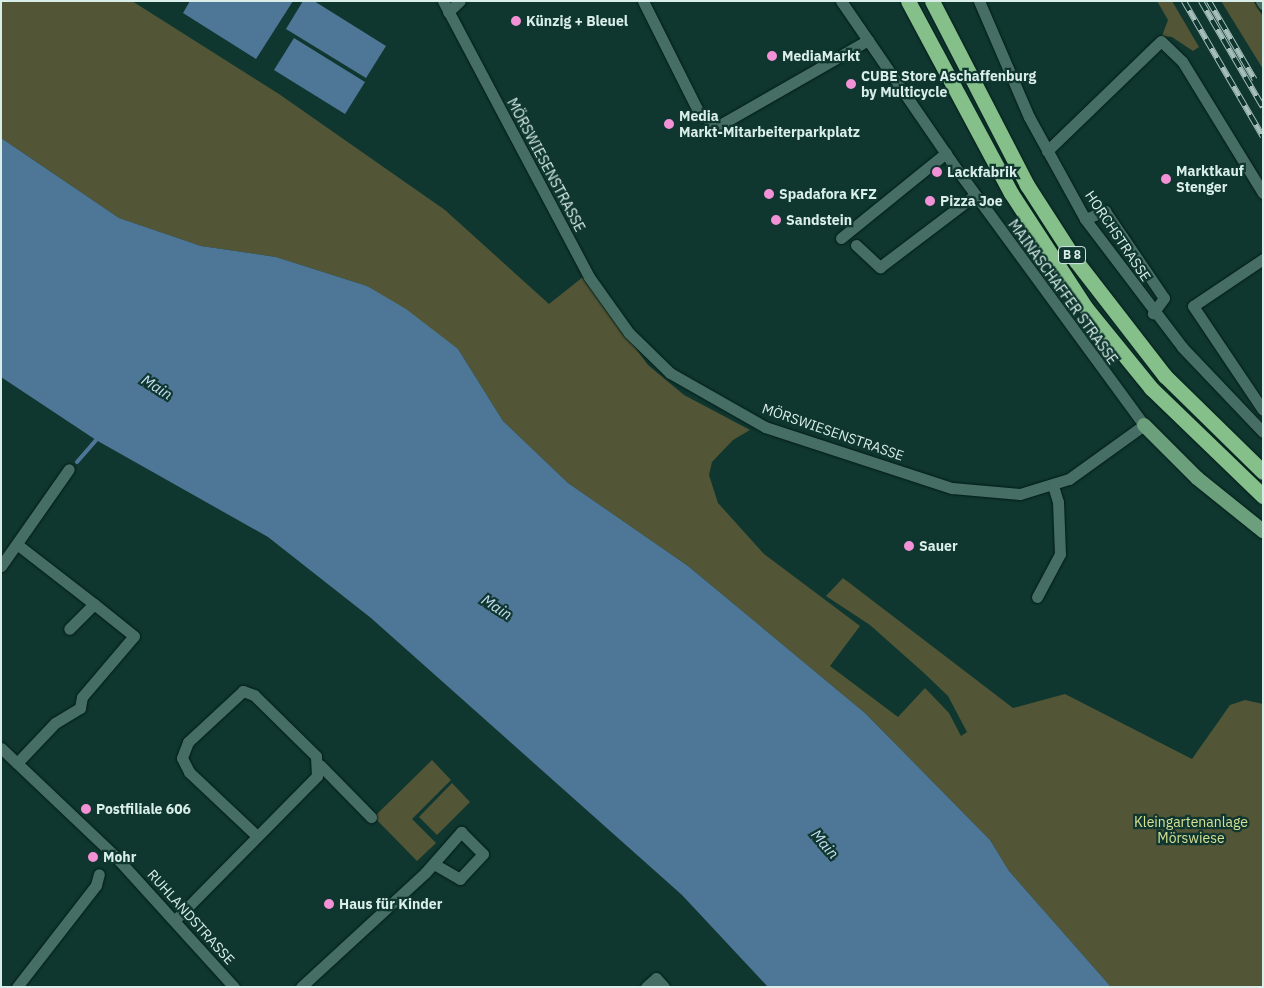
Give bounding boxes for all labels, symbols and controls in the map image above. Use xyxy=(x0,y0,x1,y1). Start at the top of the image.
place label: Künzig + Bleuel xyxy=(526,13,628,29)
marker: Künzig + Bleuel xyxy=(510,15,522,27)
place label: MediaMarkt xyxy=(782,48,860,64)
marker: MediaMarkt xyxy=(766,50,778,62)
place label: CUBE Store Aschaffenburg by Multicycle xyxy=(861,68,1036,100)
marker: CUBE Store Aschaffenburg by Multicycle xyxy=(845,78,857,90)
street label: MÖRSWIESENSTRASSE xyxy=(504,95,588,235)
place label: Media Markt-Mitarbeiterparkplatz xyxy=(679,108,860,140)
marker: Media Markt-Mitarbeiterparkplatz xyxy=(663,118,675,130)
place label: Marktkauf Stenger xyxy=(1176,163,1244,196)
place label: Lackfabrik xyxy=(947,164,1017,180)
marker: Lackfabrik xyxy=(931,166,943,178)
marker: Marktkauf Stenger xyxy=(1160,173,1172,185)
place label: Spadafora KFZ xyxy=(779,186,877,202)
marker: Spadafora KFZ xyxy=(763,188,775,200)
street label: HORCHSTRASSE xyxy=(1082,188,1154,284)
place label: Pizza Joe xyxy=(940,193,1003,209)
marker: Pizza Joe xyxy=(924,195,936,207)
place label: Sandstein xyxy=(786,212,852,228)
marker: Sandstein xyxy=(770,214,782,226)
street label: MAINASCHAFFER STRASSE xyxy=(1005,216,1121,368)
road number: B 8 xyxy=(1057,246,1087,264)
water label: Main xyxy=(138,371,176,403)
street label: MÖRSWIESENSTRASSE xyxy=(760,400,906,464)
place label: Sauer xyxy=(919,538,958,554)
marker: Sauer xyxy=(903,540,915,552)
water label: Main xyxy=(478,590,516,624)
place label: Postfiliale 606 xyxy=(96,801,191,817)
marker: Postfiliale 606 xyxy=(80,803,92,815)
park label: Kleingartenanlage Mörswiese xyxy=(1134,814,1248,846)
water label: Main xyxy=(807,826,843,862)
place label: Mohr xyxy=(103,849,136,865)
marker: Mohr xyxy=(87,851,99,863)
street label: RUHLANDSTRASSE xyxy=(144,866,238,968)
place label: Haus für Kinder xyxy=(339,896,442,912)
marker: Haus für Kinder xyxy=(323,898,335,910)

